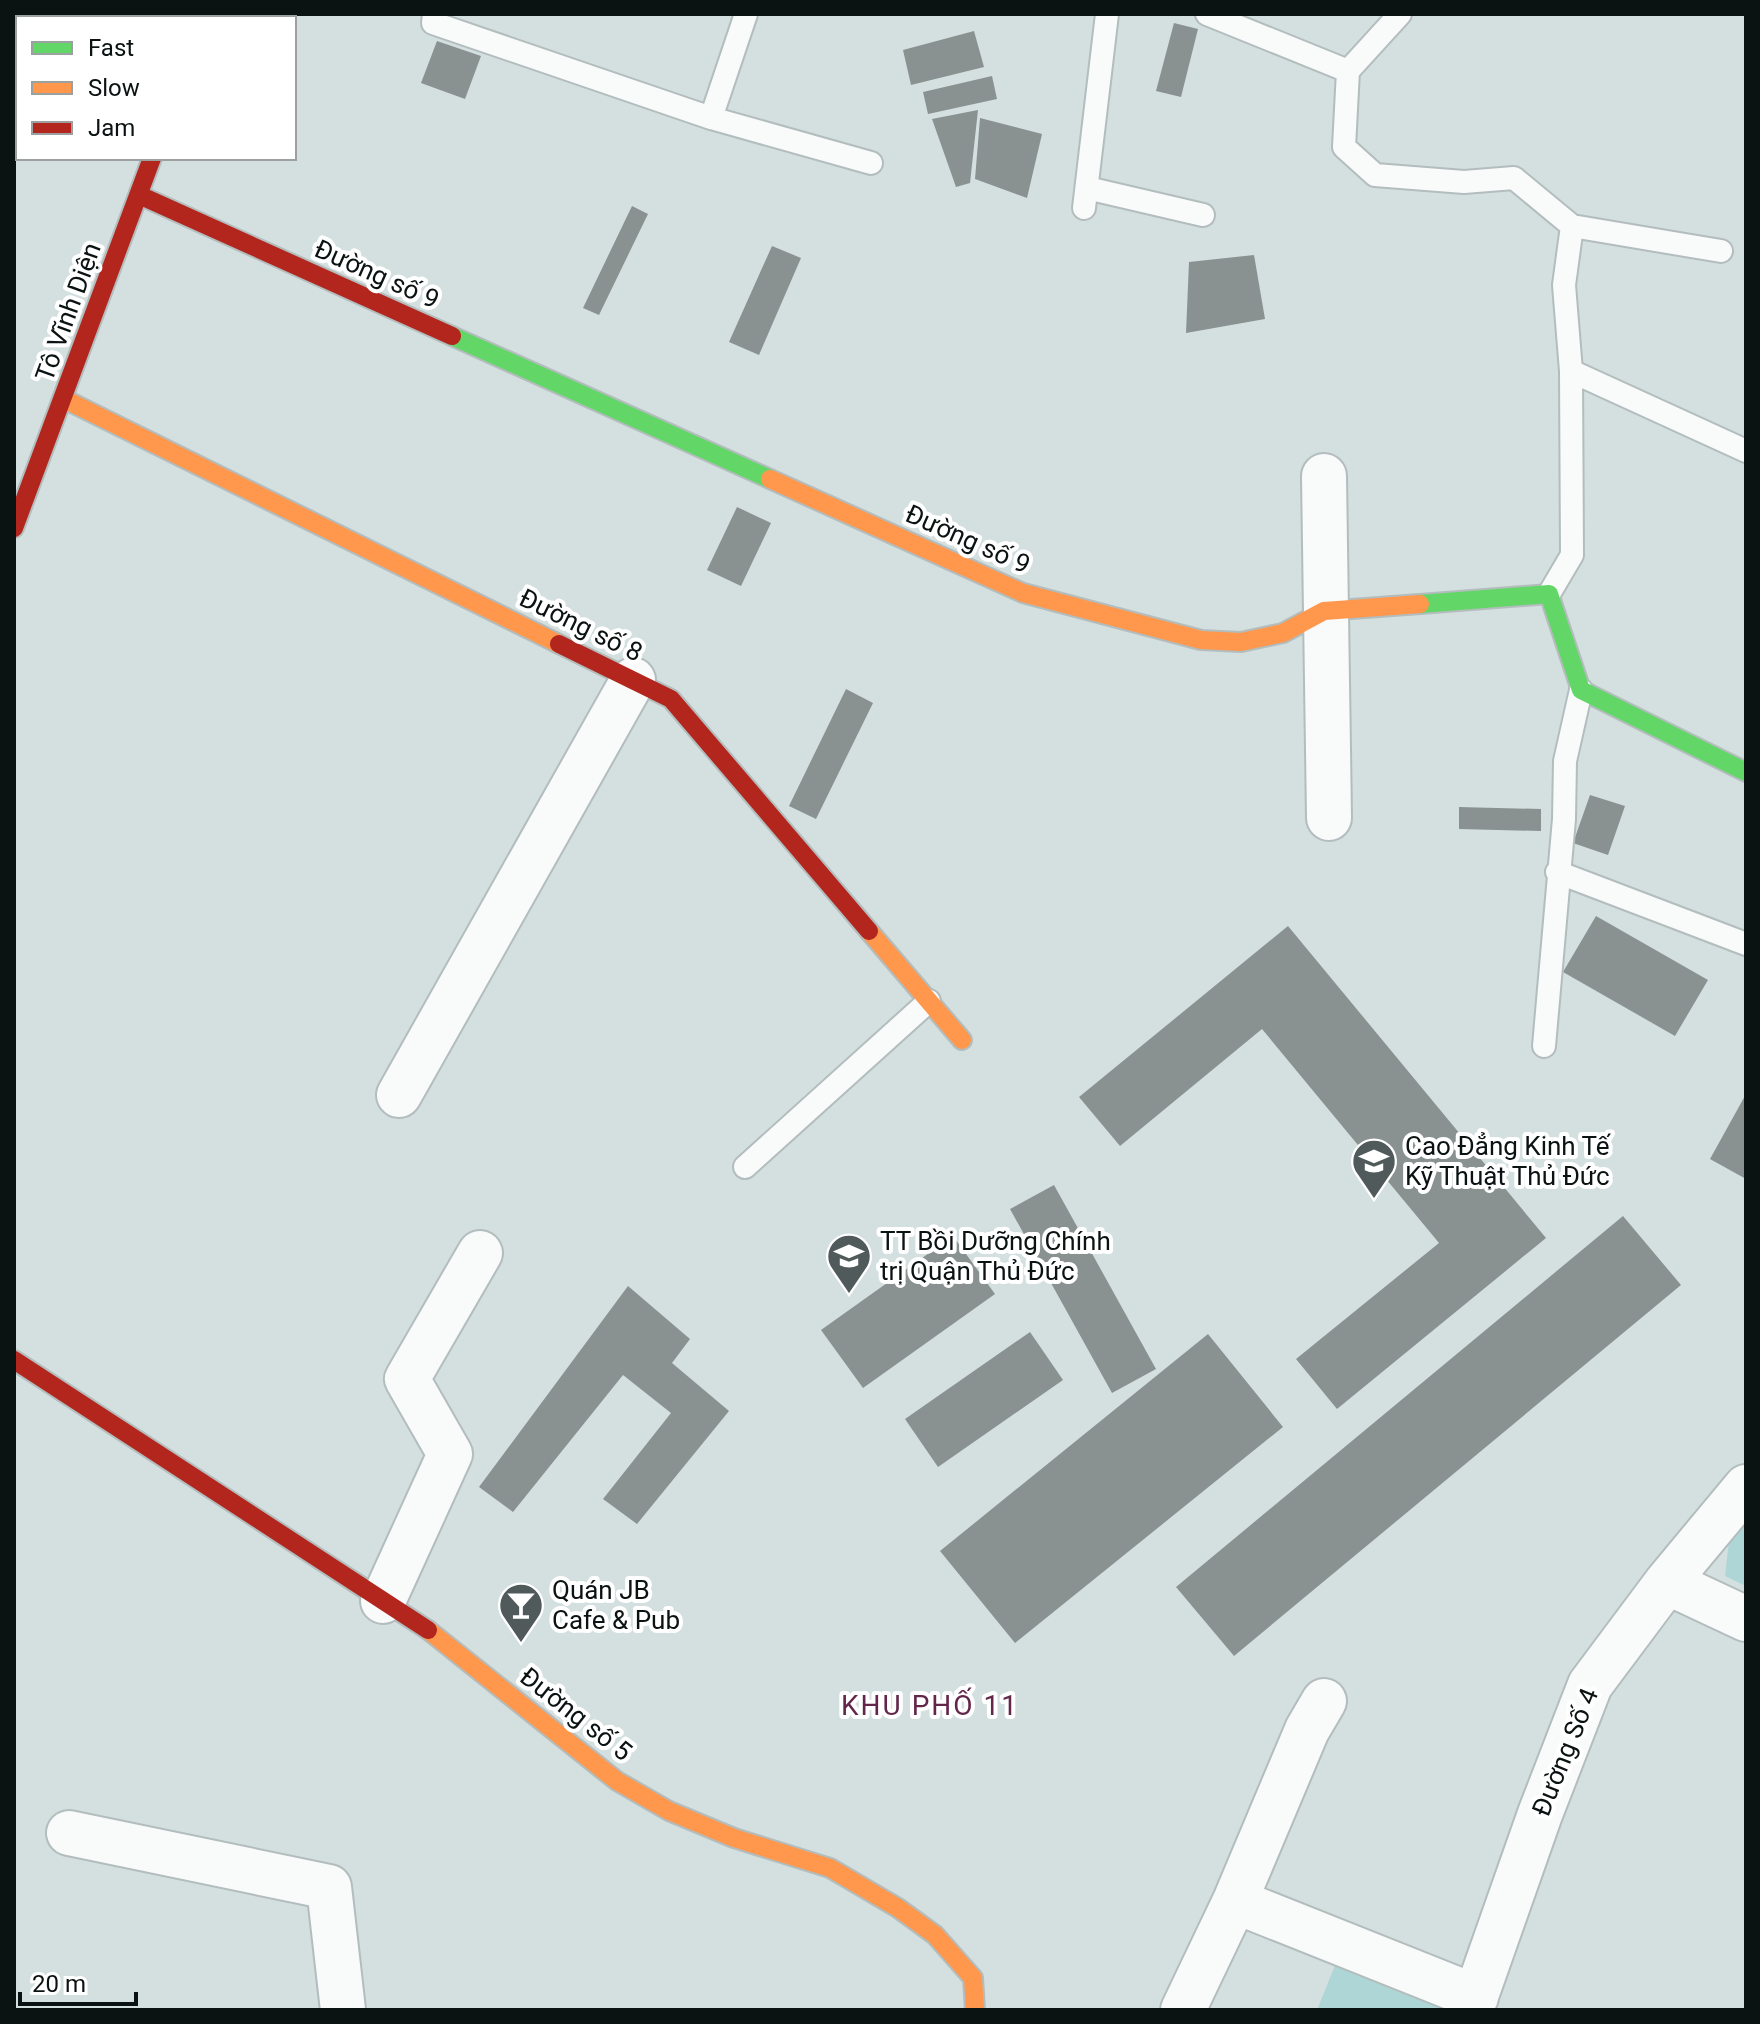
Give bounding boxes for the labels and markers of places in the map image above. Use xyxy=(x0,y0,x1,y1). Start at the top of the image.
place label: Cao Đẳng Kinh Tế Kỹ Thuật Thủ Đức xyxy=(1405,1131,1612,1191)
school or university icon: Cao Đẳng Kinh Tế Kỹ Thuật Thủ Đức xyxy=(1350,1137,1398,1200)
place label: TT Bồi Dưỡng Chính trị Quận Thủ Đức xyxy=(880,1226,1111,1286)
school or university icon: TT Bồi Dưỡng Chính trị Quận Thủ Đức xyxy=(825,1232,873,1295)
place label: Quán JB Cafe & Pub xyxy=(552,1575,680,1635)
bar icon: Quán JB Cafe & Pub xyxy=(497,1581,545,1644)

